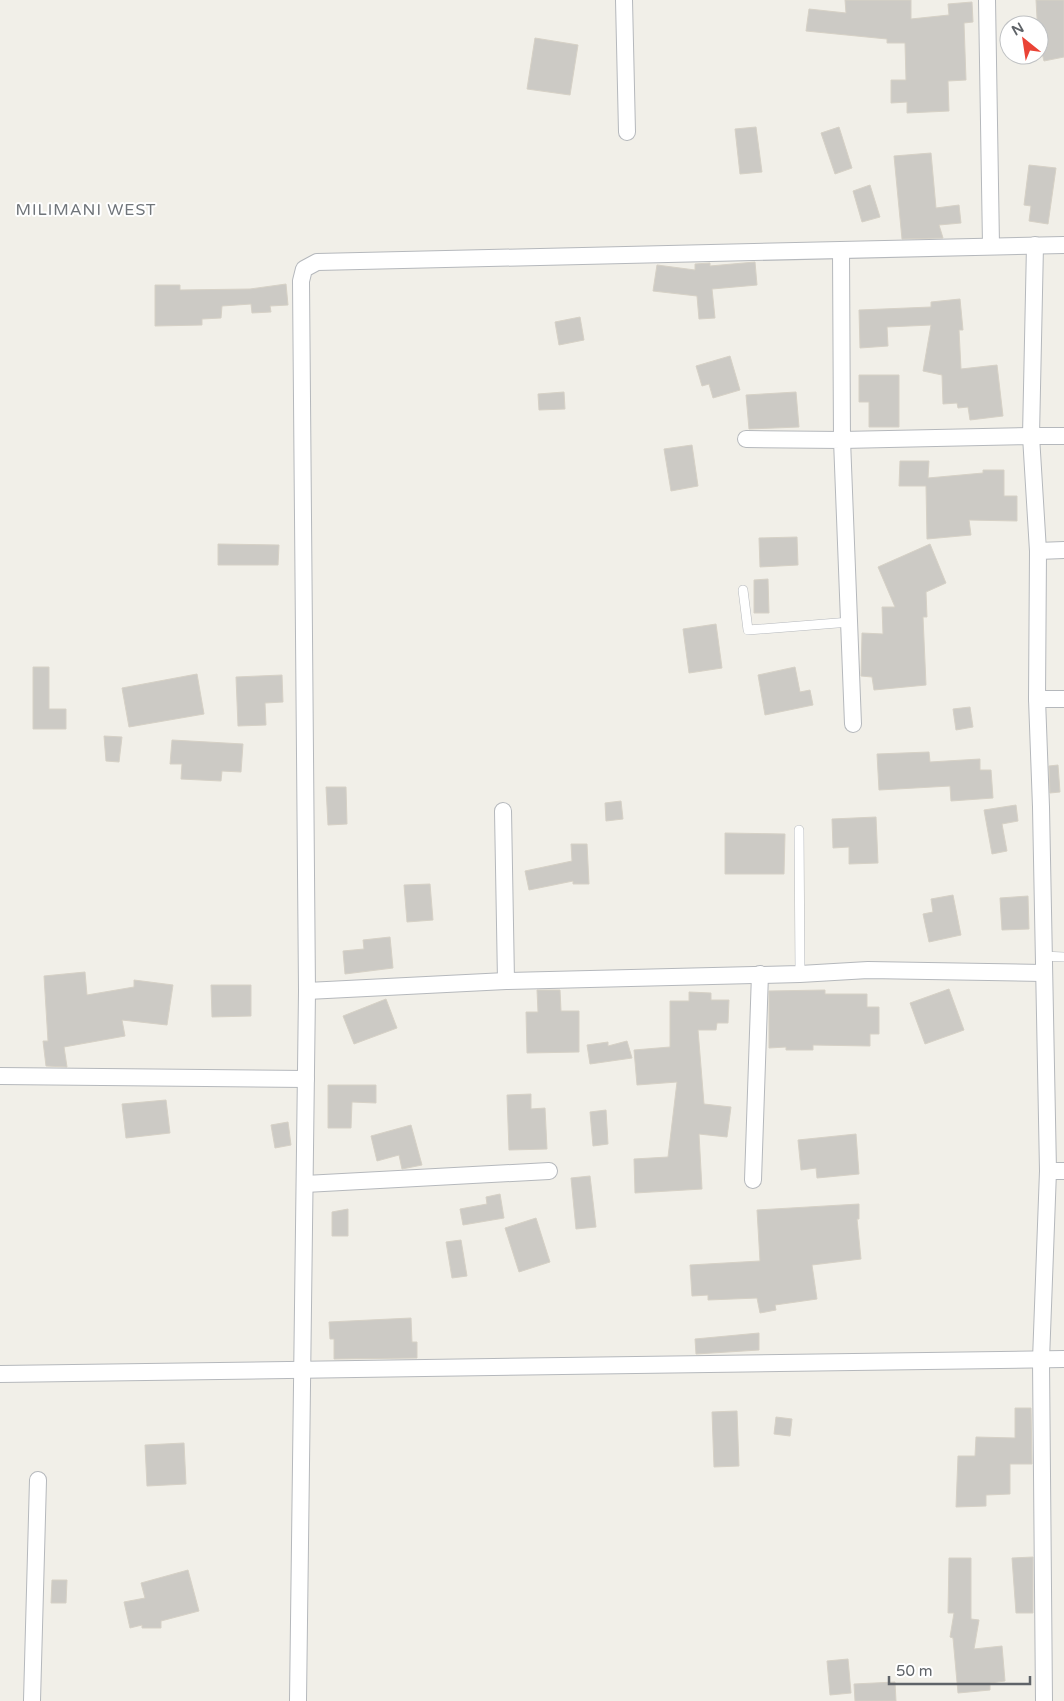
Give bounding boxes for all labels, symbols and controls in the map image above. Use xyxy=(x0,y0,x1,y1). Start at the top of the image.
north arrow xyxy=(999,15,1049,65)
text: N xyxy=(1009,19,1027,39)
district label: MILIMANI WEST xyxy=(15,200,157,220)
scale bar xyxy=(889,1654,1030,1686)
text: 50 m xyxy=(896,1662,933,1680)

